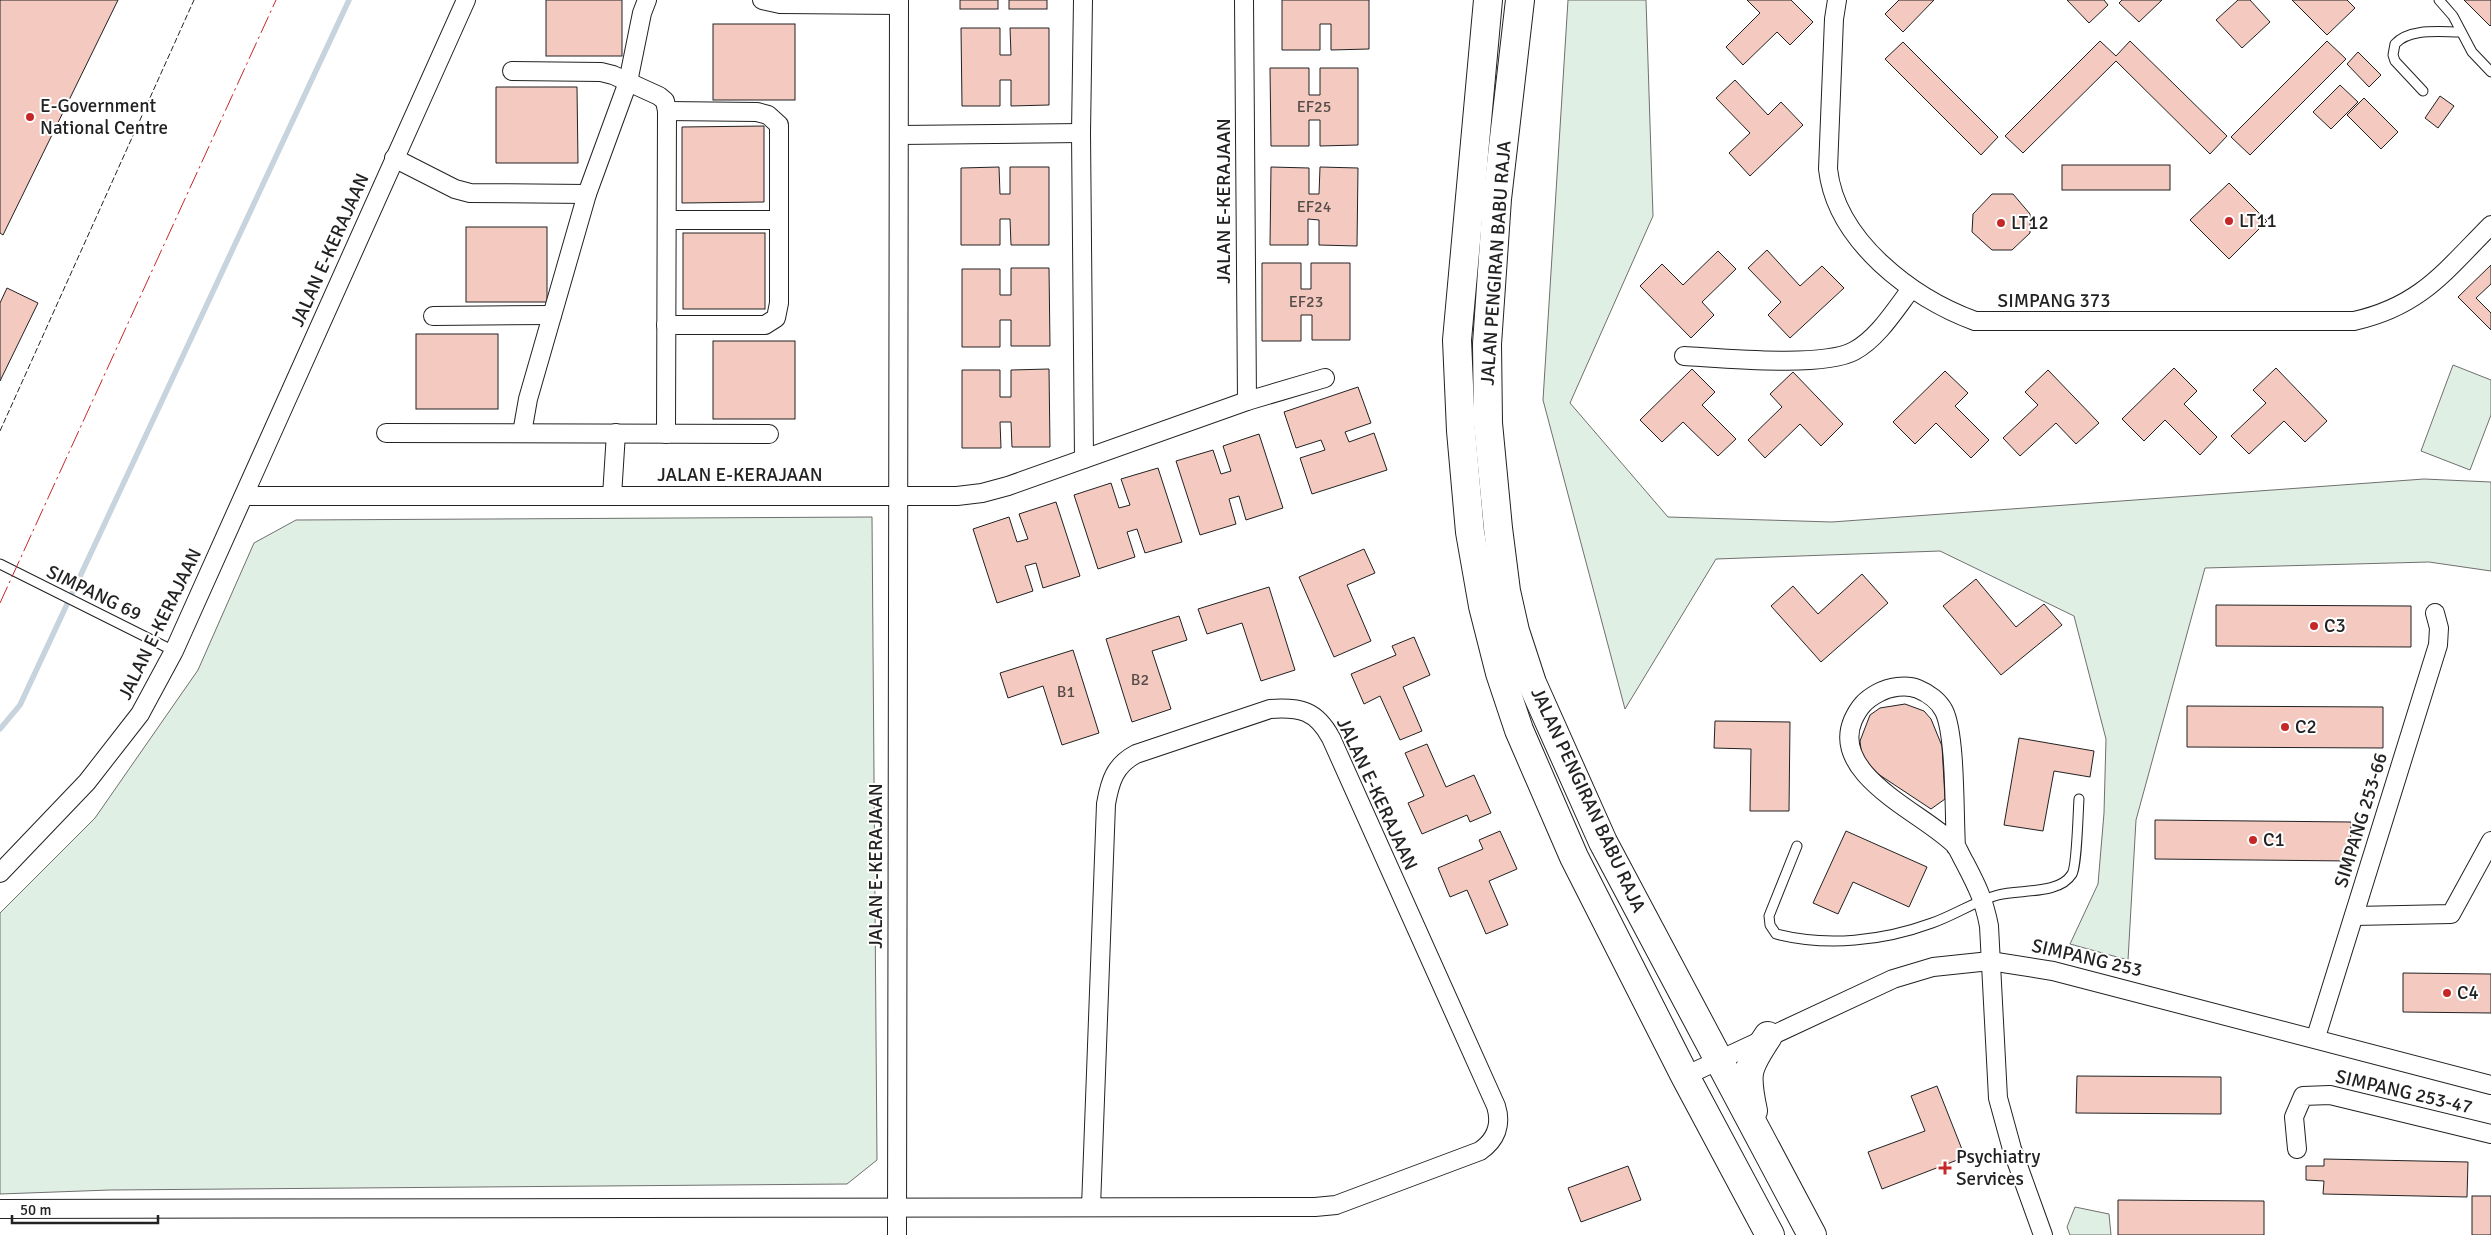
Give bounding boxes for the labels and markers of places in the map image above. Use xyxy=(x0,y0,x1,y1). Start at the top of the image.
place label: E-Government National Centre xyxy=(40,94,168,140)
marker: E-Government National Centre xyxy=(24,111,36,123)
place label: LT11 xyxy=(2239,209,2277,233)
place label: LT12 xyxy=(2011,211,2049,235)
marker: LT11 xyxy=(2223,215,2235,227)
marker: LT12 xyxy=(1995,217,2007,229)
place label: C3 xyxy=(2324,614,2346,638)
marker: C3 xyxy=(2308,620,2320,632)
place label: C2 xyxy=(2295,715,2317,739)
marker: C2 xyxy=(2279,721,2291,733)
place label: C1 xyxy=(2263,828,2285,852)
marker: C1 xyxy=(2247,834,2259,846)
place label: C4 xyxy=(2457,981,2479,1005)
marker: C4 xyxy=(2441,987,2453,999)
place label: Psychiatry Services xyxy=(1956,1145,2040,1191)
marker: Psychiatry Services xyxy=(1938,1161,1952,1175)

